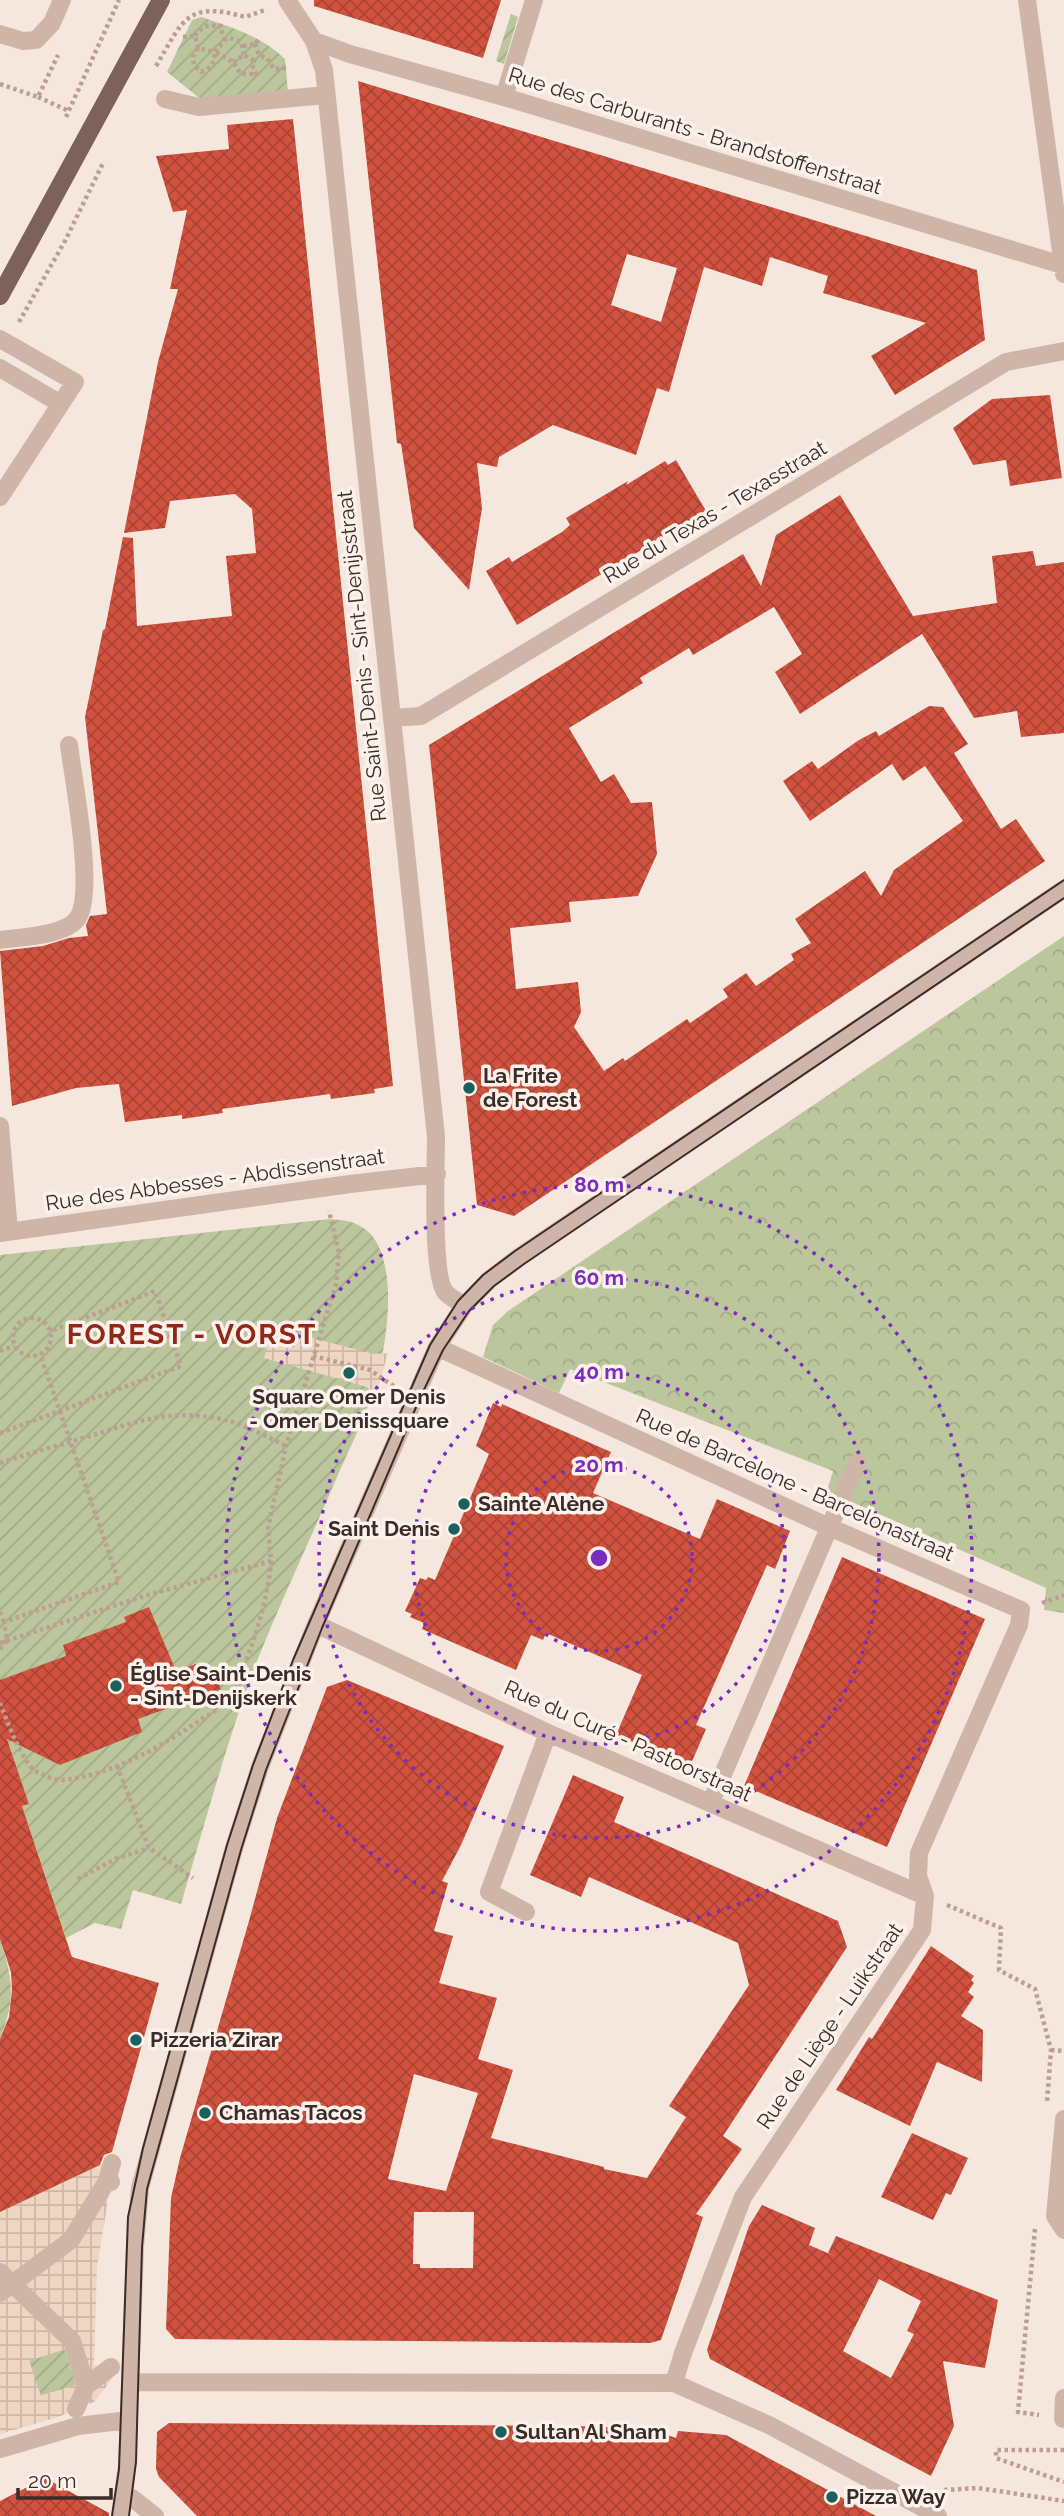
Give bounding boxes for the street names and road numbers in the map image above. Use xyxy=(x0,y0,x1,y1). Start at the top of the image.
street label: Rue des Carburants - Brandstoffenstraat xyxy=(505,62,885,199)
street label: Rue du Texas - Texasstraat xyxy=(599,435,831,588)
street label: Rue Saint-Denis - Sint-Denijsstraat xyxy=(332,489,391,823)
street label: Rue des Abbesses - Abdissenstraat xyxy=(44,1143,386,1216)
street label: Rue de Barcelone - Barcelonastraat xyxy=(632,1403,958,1566)
street label: Rue du Curé - Pastoorstraat xyxy=(500,1675,756,1807)
street label: Rue de Liège - Luikstraat xyxy=(751,1918,908,2134)

